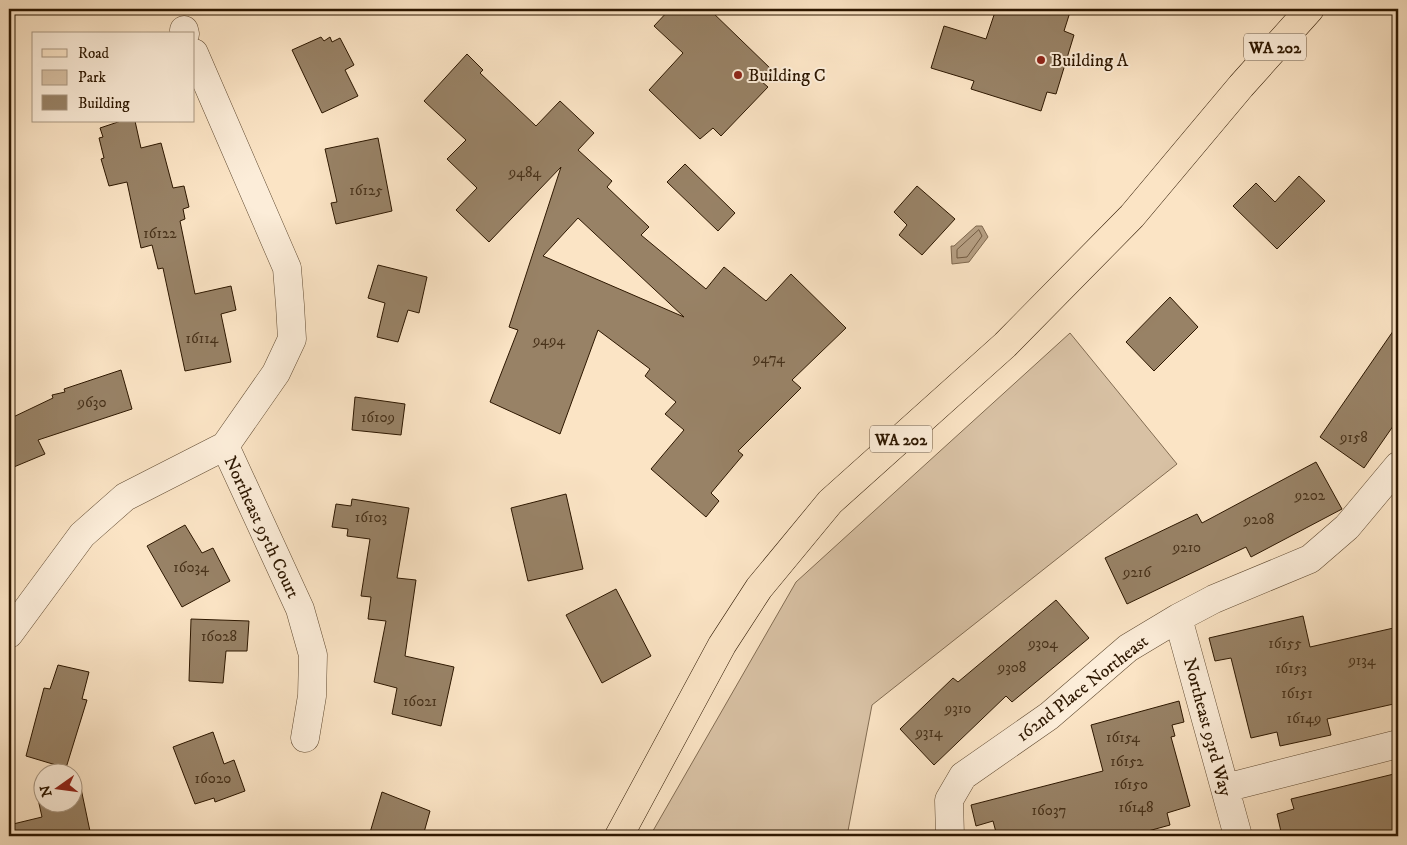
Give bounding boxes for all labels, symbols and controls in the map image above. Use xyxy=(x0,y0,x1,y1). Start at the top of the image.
legend xyxy=(32,32,195,122)
road number: WA 202 xyxy=(1244,34,1306,61)
text: Road xyxy=(78,44,110,63)
place label: Building A xyxy=(1051,50,1129,72)
marker: Building A xyxy=(1035,54,1047,66)
place label: Building C xyxy=(748,65,826,87)
text: Park xyxy=(78,68,107,87)
marker: Building C xyxy=(732,69,744,81)
text: Building xyxy=(78,94,130,113)
house number: 9484 xyxy=(508,163,541,182)
house number: 16125 xyxy=(349,181,383,200)
house number: 16122 xyxy=(143,224,177,243)
house number: 16114 xyxy=(186,329,219,348)
house number: 9494 xyxy=(532,331,565,350)
house number: 9474 xyxy=(752,349,785,368)
house number: 9630 xyxy=(77,393,106,412)
house number: 16109 xyxy=(361,408,395,427)
road number: WA 202 xyxy=(870,426,932,452)
house number: 9158 xyxy=(1339,428,1368,447)
street label: Northeast 95th Court xyxy=(218,453,304,602)
house number: 9202 xyxy=(1294,486,1326,505)
house number: 16103 xyxy=(355,508,387,527)
house number: 9208 xyxy=(1243,510,1274,529)
house number: 9210 xyxy=(1172,538,1201,557)
house number: 16034 xyxy=(173,558,209,577)
house number: 9216 xyxy=(1122,563,1152,582)
house number: 16028 xyxy=(201,627,237,646)
street label: 162nd Place Northeast xyxy=(1012,630,1153,747)
house number: 9304 xyxy=(1027,634,1058,653)
house number: 16155 xyxy=(1268,634,1302,653)
house number: 9134 xyxy=(1347,651,1376,670)
street label: Northeast 93rd Way xyxy=(1178,656,1236,799)
house number: 9308 xyxy=(997,658,1026,677)
house number: 16153 xyxy=(1275,659,1307,678)
house number: 16151 xyxy=(1281,684,1313,703)
house number: 16021 xyxy=(403,692,437,711)
house number: 9310 xyxy=(944,699,971,718)
house number: 16149 xyxy=(1287,709,1321,728)
house number: 9314 xyxy=(914,723,943,742)
house number: 16154 xyxy=(1106,728,1140,747)
house number: 16152 xyxy=(1110,752,1144,771)
north arrow xyxy=(32,762,82,812)
house number: 16020 xyxy=(195,769,231,788)
house number: 16150 xyxy=(1114,775,1148,794)
text: N xyxy=(36,783,56,799)
house number: 16148 xyxy=(1119,798,1153,817)
house number: 16037 xyxy=(1032,801,1067,820)

